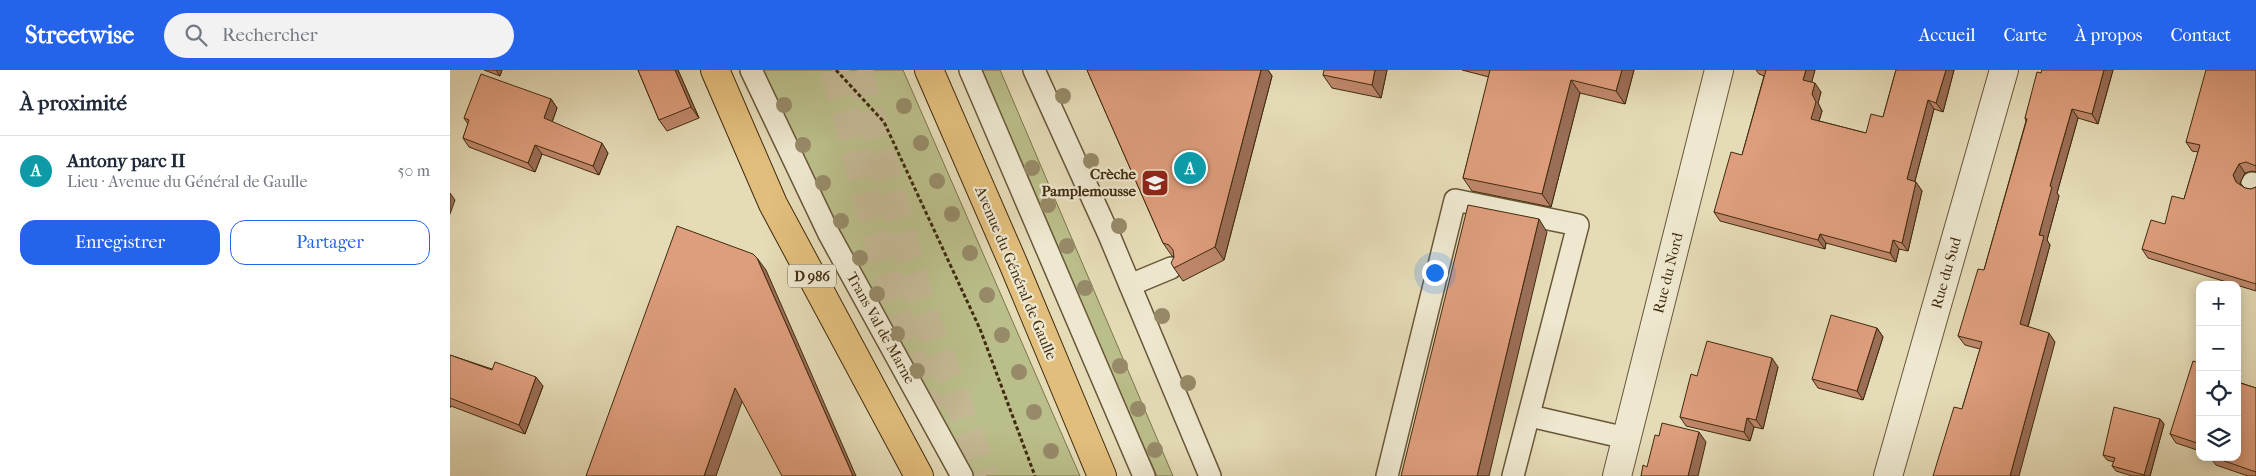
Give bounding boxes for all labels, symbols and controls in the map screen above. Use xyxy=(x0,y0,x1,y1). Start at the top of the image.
search box xyxy=(164,13,514,58)
text: Streetwise xyxy=(25,21,134,49)
icon: search xyxy=(182,21,210,49)
text: Rechercher xyxy=(222,24,318,46)
text: Accueil xyxy=(1919,25,1976,46)
text: Carte xyxy=(2004,25,2047,46)
text: À propos xyxy=(2075,25,2142,46)
text: Contact xyxy=(2170,25,2231,46)
text: À proximité xyxy=(20,91,127,115)
pin: A xyxy=(1174,149,1206,187)
text: Antony parc II xyxy=(67,150,186,172)
text: A xyxy=(31,161,41,180)
text: 50 m xyxy=(398,161,430,180)
place label: Crèche Pamplemousse xyxy=(1041,165,1137,200)
school or university icon: Crèche Pamplemousse xyxy=(1140,168,1170,198)
text: Lieu · Avenue du Général de Gaulle xyxy=(67,172,307,191)
street label: Avenue du Général de Gaulle xyxy=(971,183,1061,363)
button: Enregistrer xyxy=(20,220,220,265)
button: Partager xyxy=(230,220,430,265)
street label: Rue du Nord xyxy=(1649,230,1687,315)
street label: Rue du Sud xyxy=(1927,234,1965,311)
your location xyxy=(1422,260,1448,286)
road number: D 986 xyxy=(788,265,836,288)
street label: Trans Val de Marne xyxy=(843,269,919,387)
map controls xyxy=(2196,281,2241,461)
button: + xyxy=(2196,281,2241,326)
button: − xyxy=(2196,326,2241,371)
button: locate xyxy=(2196,371,2241,416)
button: layers xyxy=(2196,416,2241,461)

